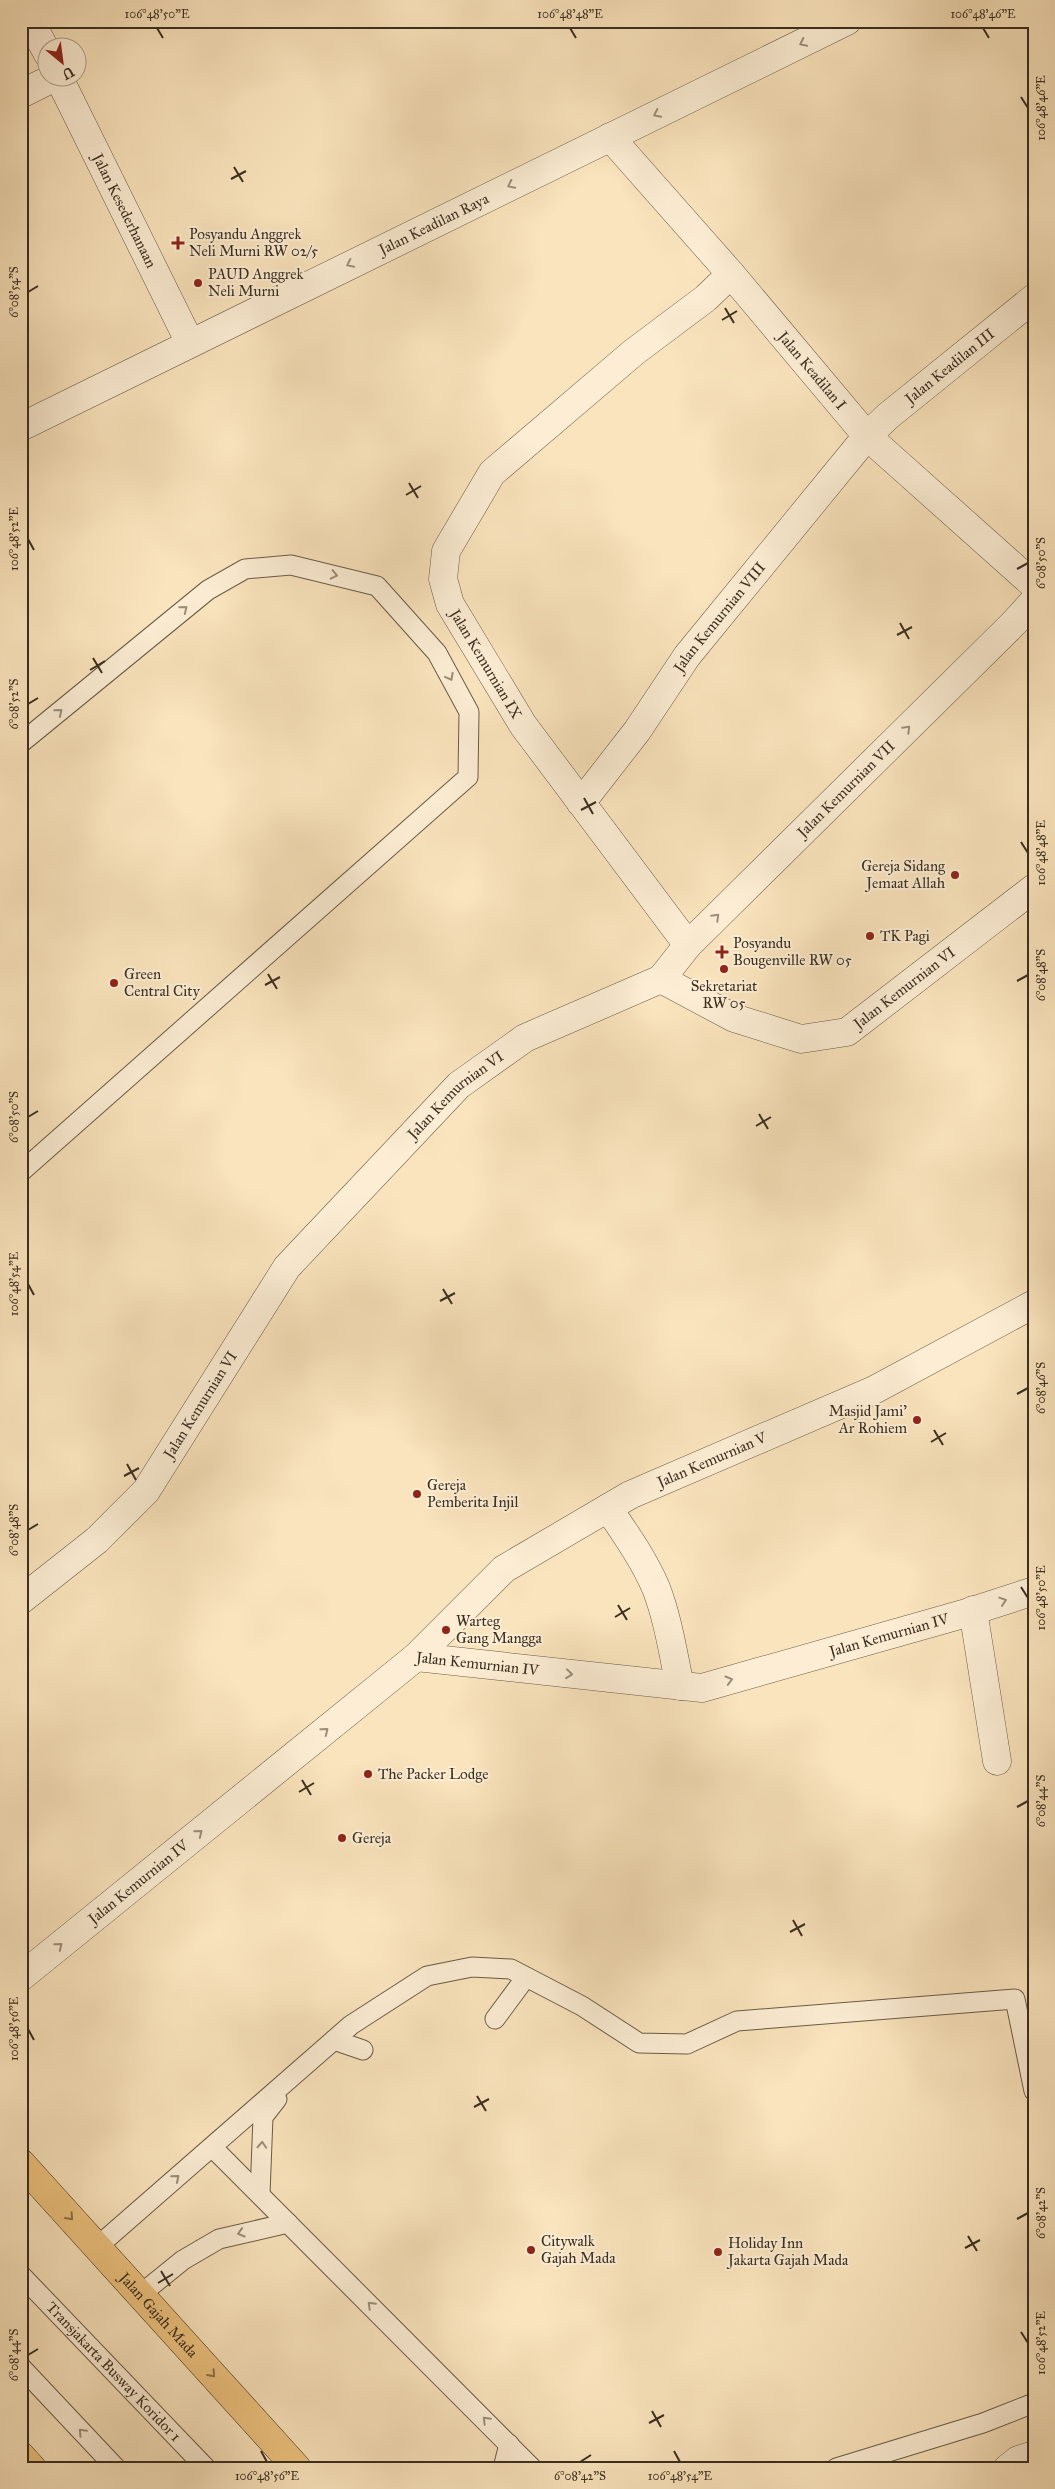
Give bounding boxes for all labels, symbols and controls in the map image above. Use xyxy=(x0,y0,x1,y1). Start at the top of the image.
text: 106°48'50"E xyxy=(125,7,190,21)
text: 106°48'48"E xyxy=(537,7,603,21)
text: 106°48'46"E xyxy=(950,7,1016,21)
one-way arrow xyxy=(800,36,809,46)
north arrow xyxy=(38,38,88,88)
text: U xyxy=(58,63,77,84)
text: 106°48'46"E xyxy=(1034,75,1048,141)
one-way arrow xyxy=(654,108,663,118)
street label: Jalan Kesederhanaan xyxy=(87,149,160,271)
one-way arrow xyxy=(508,179,517,189)
street label: Jalan Keadilan Raya xyxy=(374,189,492,260)
place label: Posyandu Anggrek Neli Murni RW 02/5 xyxy=(189,225,318,260)
marker: Posyandu Anggrek Neli Murni RW 02/5 xyxy=(171,236,185,250)
one-way arrow xyxy=(346,258,355,268)
place label: PAUD Anggrek Neli Murni xyxy=(208,265,304,300)
text: 6°08'54"S xyxy=(7,266,21,318)
marker: PAUD Anggrek Neli Murni xyxy=(192,277,204,289)
street label: Jalan Keadilan III xyxy=(900,325,998,410)
street label: Jalan Keadilan I xyxy=(772,326,850,414)
text: 106°48'52"E xyxy=(7,507,21,571)
text: 6°08'50"S xyxy=(1034,537,1048,589)
street label: Jalan Kemurnian VIII xyxy=(669,558,769,678)
one-way arrow xyxy=(329,569,338,580)
street label: Jalan Kemurnian IX xyxy=(444,604,526,723)
one-way arrow xyxy=(179,605,188,614)
one-way arrow xyxy=(444,672,454,681)
text: 6°08'52"S xyxy=(7,678,21,729)
one-way arrow xyxy=(53,709,62,717)
one-way arrow xyxy=(901,726,910,735)
street label: Jalan Kemurnian VII xyxy=(792,737,899,843)
text: 106°48'48"E xyxy=(1034,820,1048,886)
place label: Gereja Sidang Jemaat Allah xyxy=(861,857,946,893)
marker: Gereja Sidang Jemaat Allah xyxy=(949,869,961,881)
one-way arrow xyxy=(711,914,720,923)
place label: TK Pagi xyxy=(880,927,930,945)
marker: TK Pagi xyxy=(864,930,876,942)
place label: Posyandu Bougenville RW 05 xyxy=(733,934,852,969)
street label: Jalan Kemurnian VI xyxy=(848,943,959,1035)
marker: Posyandu Bougenville RW 05 xyxy=(715,945,729,959)
text: 6°08'48"S xyxy=(1034,949,1048,1001)
marker: Sekretariat RW 05 xyxy=(718,963,730,975)
place label: Green Central City xyxy=(124,965,201,1000)
marker: Green Central City xyxy=(108,977,120,989)
place label: Sekretariat RW 05 xyxy=(691,977,758,1012)
street label: Jalan Kemurnian VI xyxy=(402,1047,507,1145)
text: 6°08'50"S xyxy=(7,1091,21,1143)
text: 106°48'54"E xyxy=(7,1251,21,1316)
street label: Jalan Kemurnian VI xyxy=(159,1348,241,1464)
text: 6°08'46"S xyxy=(1034,1362,1048,1414)
place label: Masjid Jami' Ar Rohiem xyxy=(829,1402,907,1437)
marker: Masjid Jami' Ar Rohiem xyxy=(911,1414,923,1426)
street label: Jalan Kemurnian V xyxy=(653,1428,770,1493)
place label: Gereja Pemberita Injil xyxy=(427,1476,519,1511)
marker: Gereja Pemberita Injil xyxy=(411,1488,423,1500)
text: 6°08'48"S xyxy=(7,1504,21,1556)
text: 106°48'50"E xyxy=(1034,1565,1048,1630)
one-way arrow xyxy=(998,1596,1007,1606)
street label: Jalan Kemurnian IV xyxy=(825,1609,951,1662)
place label: Warteg Gang Mangga xyxy=(456,1612,543,1647)
marker: Warteg Gang Mangga xyxy=(440,1624,452,1636)
street label: Jalan Kemurnian IV xyxy=(413,1648,541,1679)
one-way arrow xyxy=(565,1668,573,1679)
one-way arrow xyxy=(725,1675,733,1685)
one-way arrow xyxy=(319,1728,328,1736)
place label: The Packer Lodge xyxy=(378,1765,489,1783)
marker: The Packer Lodge xyxy=(362,1768,374,1780)
text: 6°08'44"S xyxy=(1034,1775,1048,1827)
place label: Gereja xyxy=(352,1829,392,1847)
one-way arrow xyxy=(193,1831,202,1839)
marker: Gereja xyxy=(336,1832,348,1844)
street label: Jalan Kemurnian IV xyxy=(83,1836,192,1930)
one-way arrow xyxy=(53,1944,62,1952)
text: 106°48'56"E xyxy=(7,1997,21,2061)
one-way arrow xyxy=(256,2141,267,2149)
one-way arrow xyxy=(171,2175,180,2184)
text: 6°08'42"S xyxy=(1034,2187,1048,2239)
one-way arrow xyxy=(64,2211,73,2220)
one-way arrow xyxy=(237,2227,245,2237)
place label: Citywalk Gajah Mada xyxy=(541,2232,616,2267)
place label: Holiday Inn Jakarta Gajah Mada xyxy=(726,2234,849,2270)
marker: Citywalk Gajah Mada xyxy=(525,2244,537,2256)
marker: Holiday Inn Jakarta Gajah Mada xyxy=(712,2246,724,2258)
street label: Jalan Gajah Mada xyxy=(113,2267,202,2362)
street label: Transjakarta Busway Koridor 1 xyxy=(43,2298,185,2445)
one-way arrow xyxy=(368,2302,377,2311)
text: 106°48'52"E xyxy=(1034,2311,1048,2375)
text: 6°08'44"S xyxy=(7,2329,21,2381)
one-way arrow xyxy=(206,2368,215,2377)
one-way arrow xyxy=(483,2417,492,2426)
one-way arrow xyxy=(79,2429,88,2438)
text: 106°48'56"E xyxy=(235,2469,299,2483)
text: 6°08'42"S xyxy=(554,2469,606,2483)
text: 106°48'54"E xyxy=(648,2469,713,2483)

